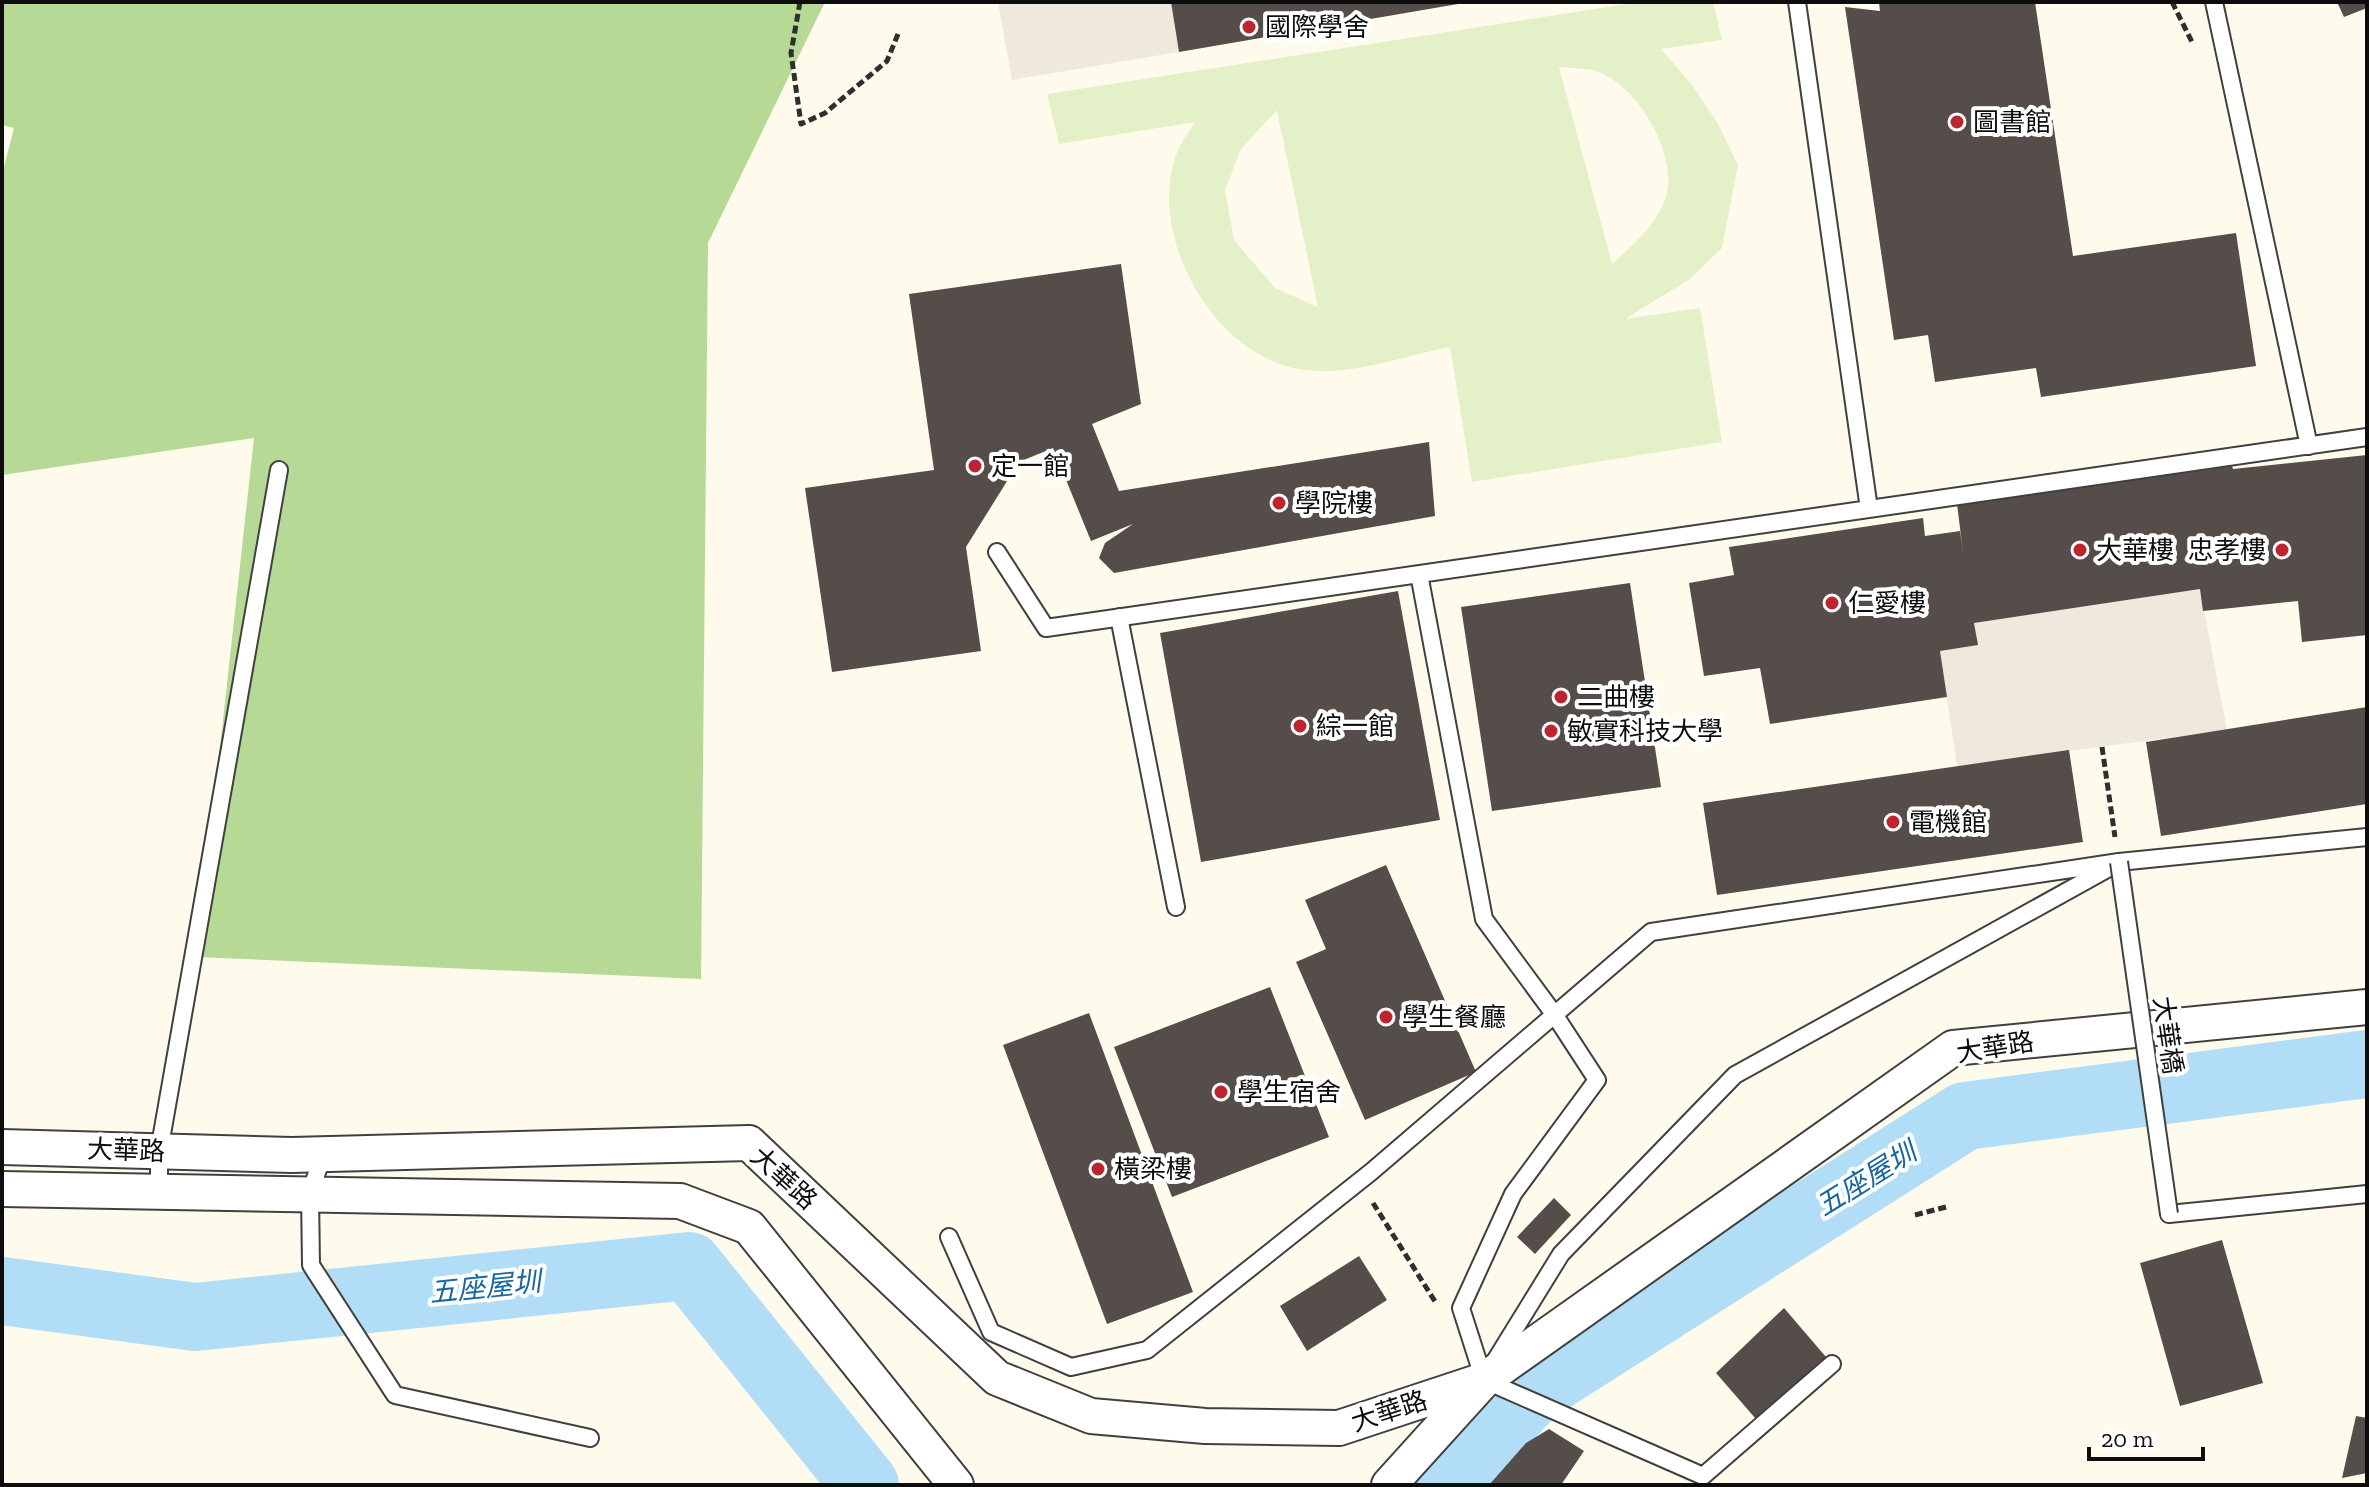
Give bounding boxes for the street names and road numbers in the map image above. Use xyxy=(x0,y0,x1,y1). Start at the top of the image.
street label: 大華橋 xyxy=(2147,994,2189,1076)
street label: 大華路 xyxy=(1954,1025,2036,1069)
street label: 大華路 xyxy=(86,1133,166,1167)
street label: 大華路 xyxy=(744,1140,824,1216)
street label: 大華路 xyxy=(1347,1384,1431,1438)

